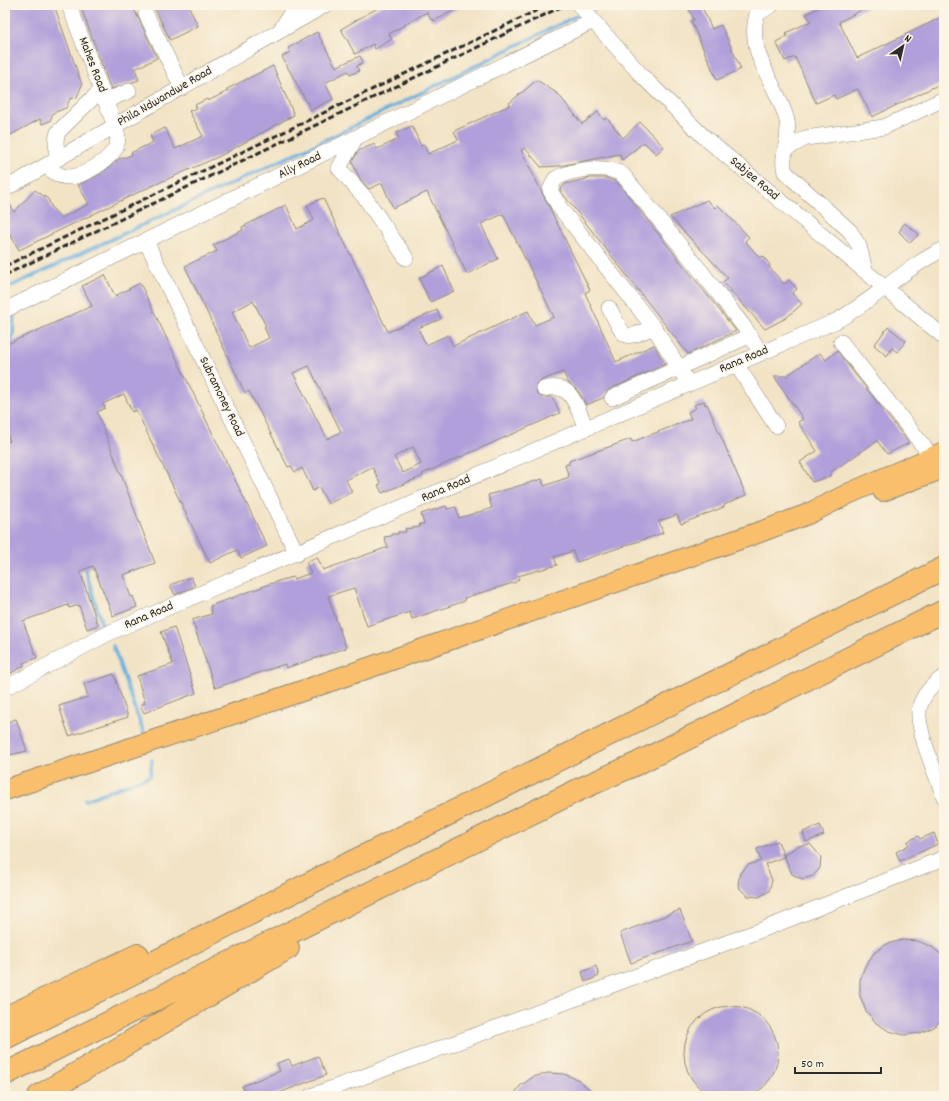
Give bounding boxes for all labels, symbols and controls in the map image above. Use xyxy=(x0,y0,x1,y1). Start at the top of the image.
north arrow xyxy=(883,26,923,66)
text: N xyxy=(901,31,915,48)
street label: Mahes Road xyxy=(73,34,111,96)
street label: Phila Ndwandwe Road xyxy=(114,62,216,132)
street label: Ally Road xyxy=(275,147,325,185)
street label: Sabjee Road xyxy=(725,153,783,205)
street label: Rana Road xyxy=(716,341,772,379)
street label: Subramoney Road xyxy=(193,354,249,440)
street label: Rana Road xyxy=(418,470,474,508)
street label: Rana Road xyxy=(121,597,177,635)
scale bar xyxy=(795,1049,881,1075)
text: 50 m xyxy=(801,1056,824,1073)

